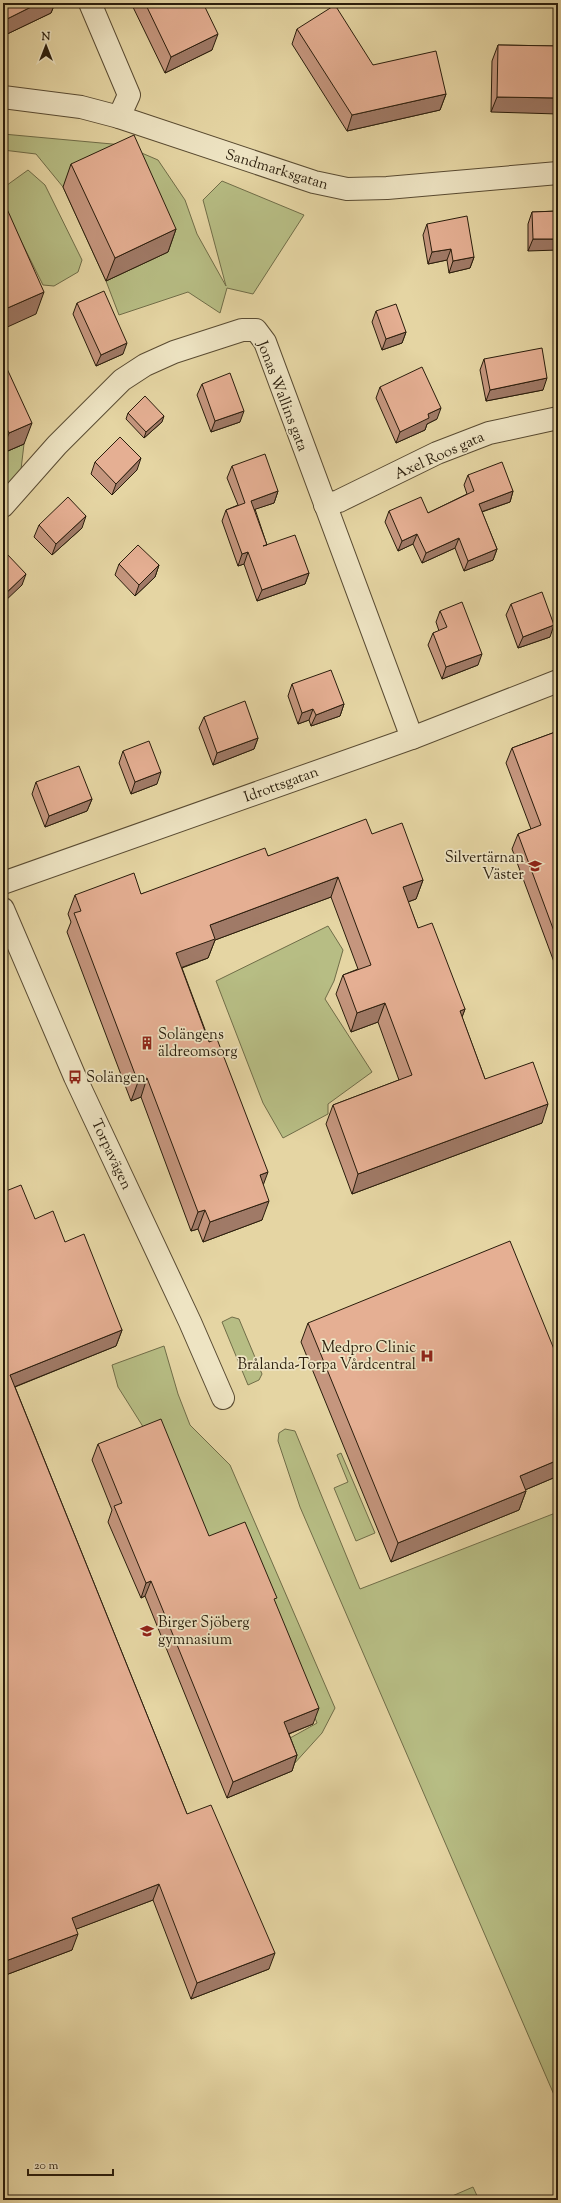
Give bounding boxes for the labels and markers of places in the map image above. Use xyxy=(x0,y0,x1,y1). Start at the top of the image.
place label: Silvertärnan Väster xyxy=(445,848,524,886)
school or university icon: Silvertärnan Väster xyxy=(527,858,543,874)
place label: Solängens äldreomsorg xyxy=(158,1025,238,1063)
building icon: Solängens äldreomsorg xyxy=(139,1035,155,1051)
place label: Solängen xyxy=(86,1068,146,1089)
bus stop icon: Solängen xyxy=(67,1069,83,1085)
place label: Medpro Clinic Brålanda-Torpa Vårdcentral xyxy=(238,1338,416,1376)
hospital icon: Medpro Clinic Brålanda-Torpa Vårdcentral xyxy=(419,1348,435,1364)
place label: Birger Sjöberg gymnasium xyxy=(158,1613,250,1651)
school or university icon: Birger Sjöberg gymnasium xyxy=(139,1623,155,1639)

